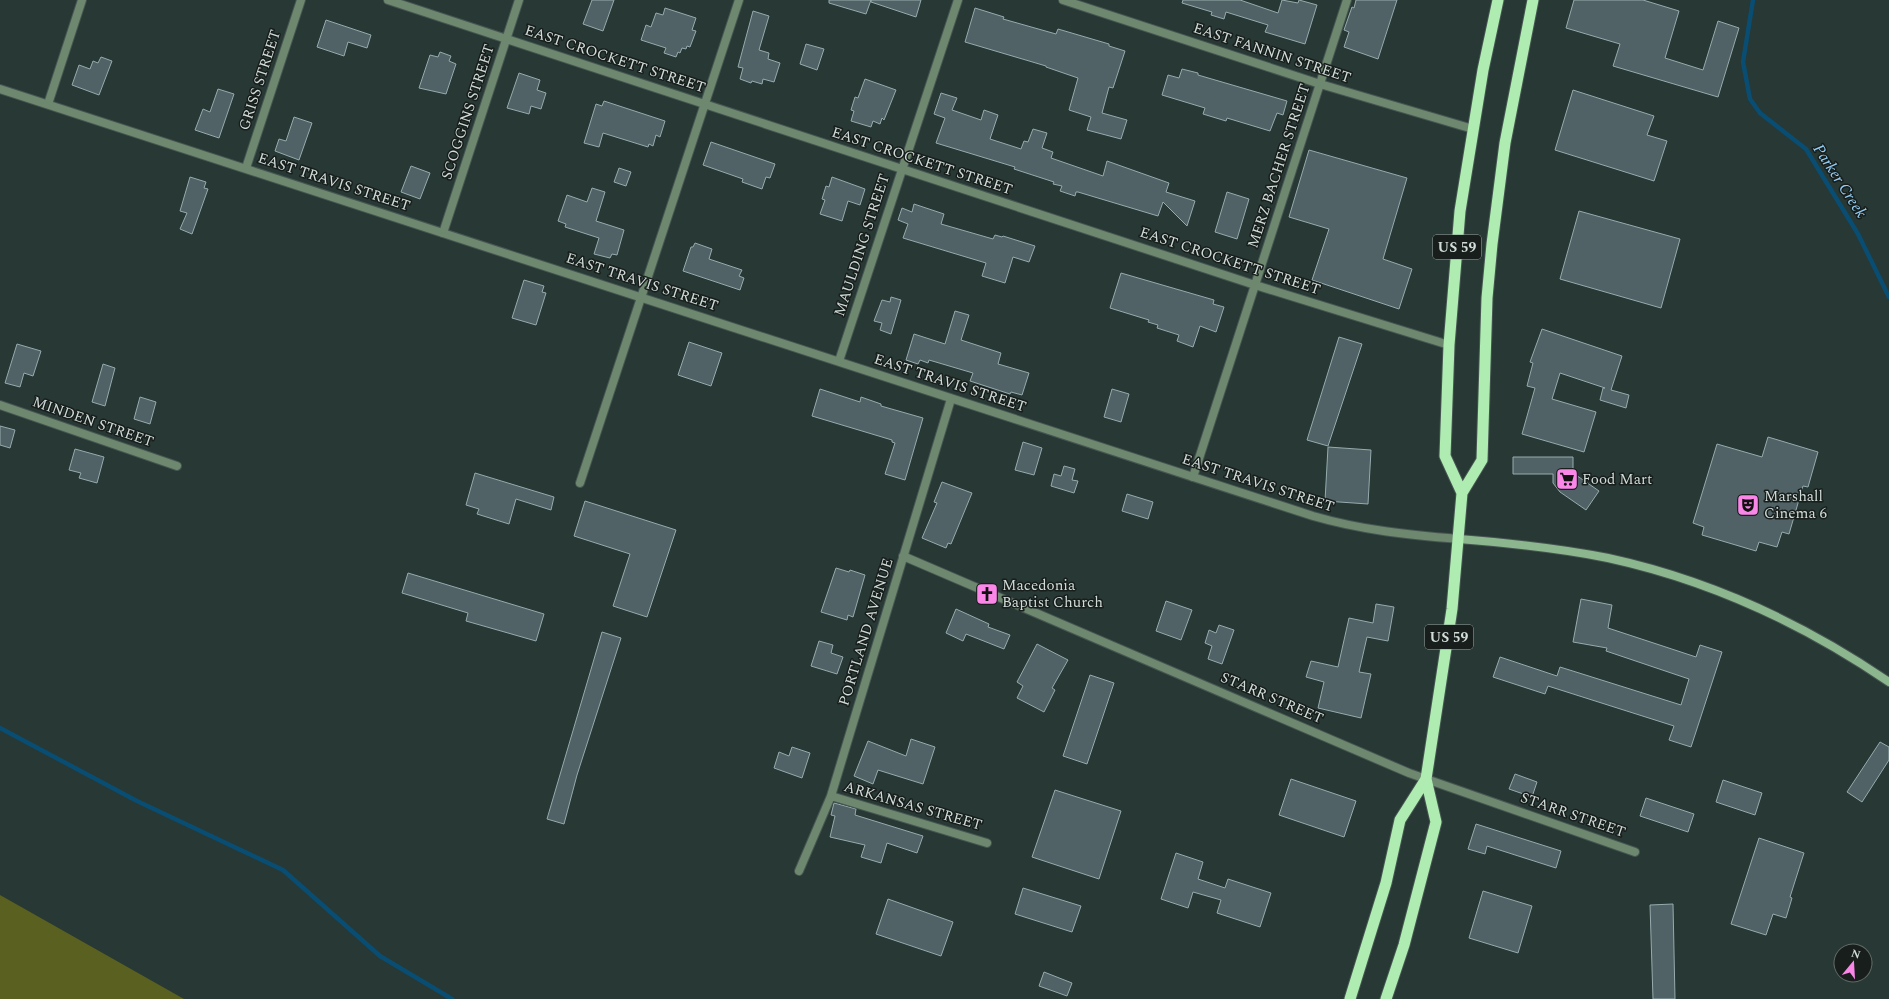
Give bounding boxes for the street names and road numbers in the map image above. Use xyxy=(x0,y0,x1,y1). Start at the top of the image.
street label: EAST FANNIN STREET xyxy=(1190,17,1354,89)
street label: EAST CROCKETT STREET xyxy=(521,19,709,99)
street label: GRISS STREET xyxy=(233,27,287,133)
street label: SCOGGINS STREET xyxy=(435,41,501,183)
street label: MERZ BACHER STREET xyxy=(1242,81,1316,251)
street label: EAST CROCKETT STREET xyxy=(828,121,1016,201)
street label: EAST TRAVIS STREET xyxy=(255,146,413,218)
street label: MAULDING STREET xyxy=(828,171,896,319)
street label: EAST CROCKETT STREET xyxy=(1136,221,1324,301)
road number: US 59 xyxy=(1433,235,1481,259)
street label: EAST TRAVIS STREET xyxy=(563,246,721,318)
street label: EAST TRAVIS STREET xyxy=(871,347,1029,419)
street label: MINDEN STREET xyxy=(29,390,157,454)
street label: EAST TRAVIS STREET xyxy=(1179,447,1337,519)
street label: PORTLAND AVENUE xyxy=(833,555,899,709)
road number: US 59 xyxy=(1425,625,1473,649)
street label: STARR STREET xyxy=(1217,666,1327,730)
street label: ARKANSAS STREET xyxy=(841,775,985,837)
street label: STARR STREET xyxy=(1517,786,1629,844)

